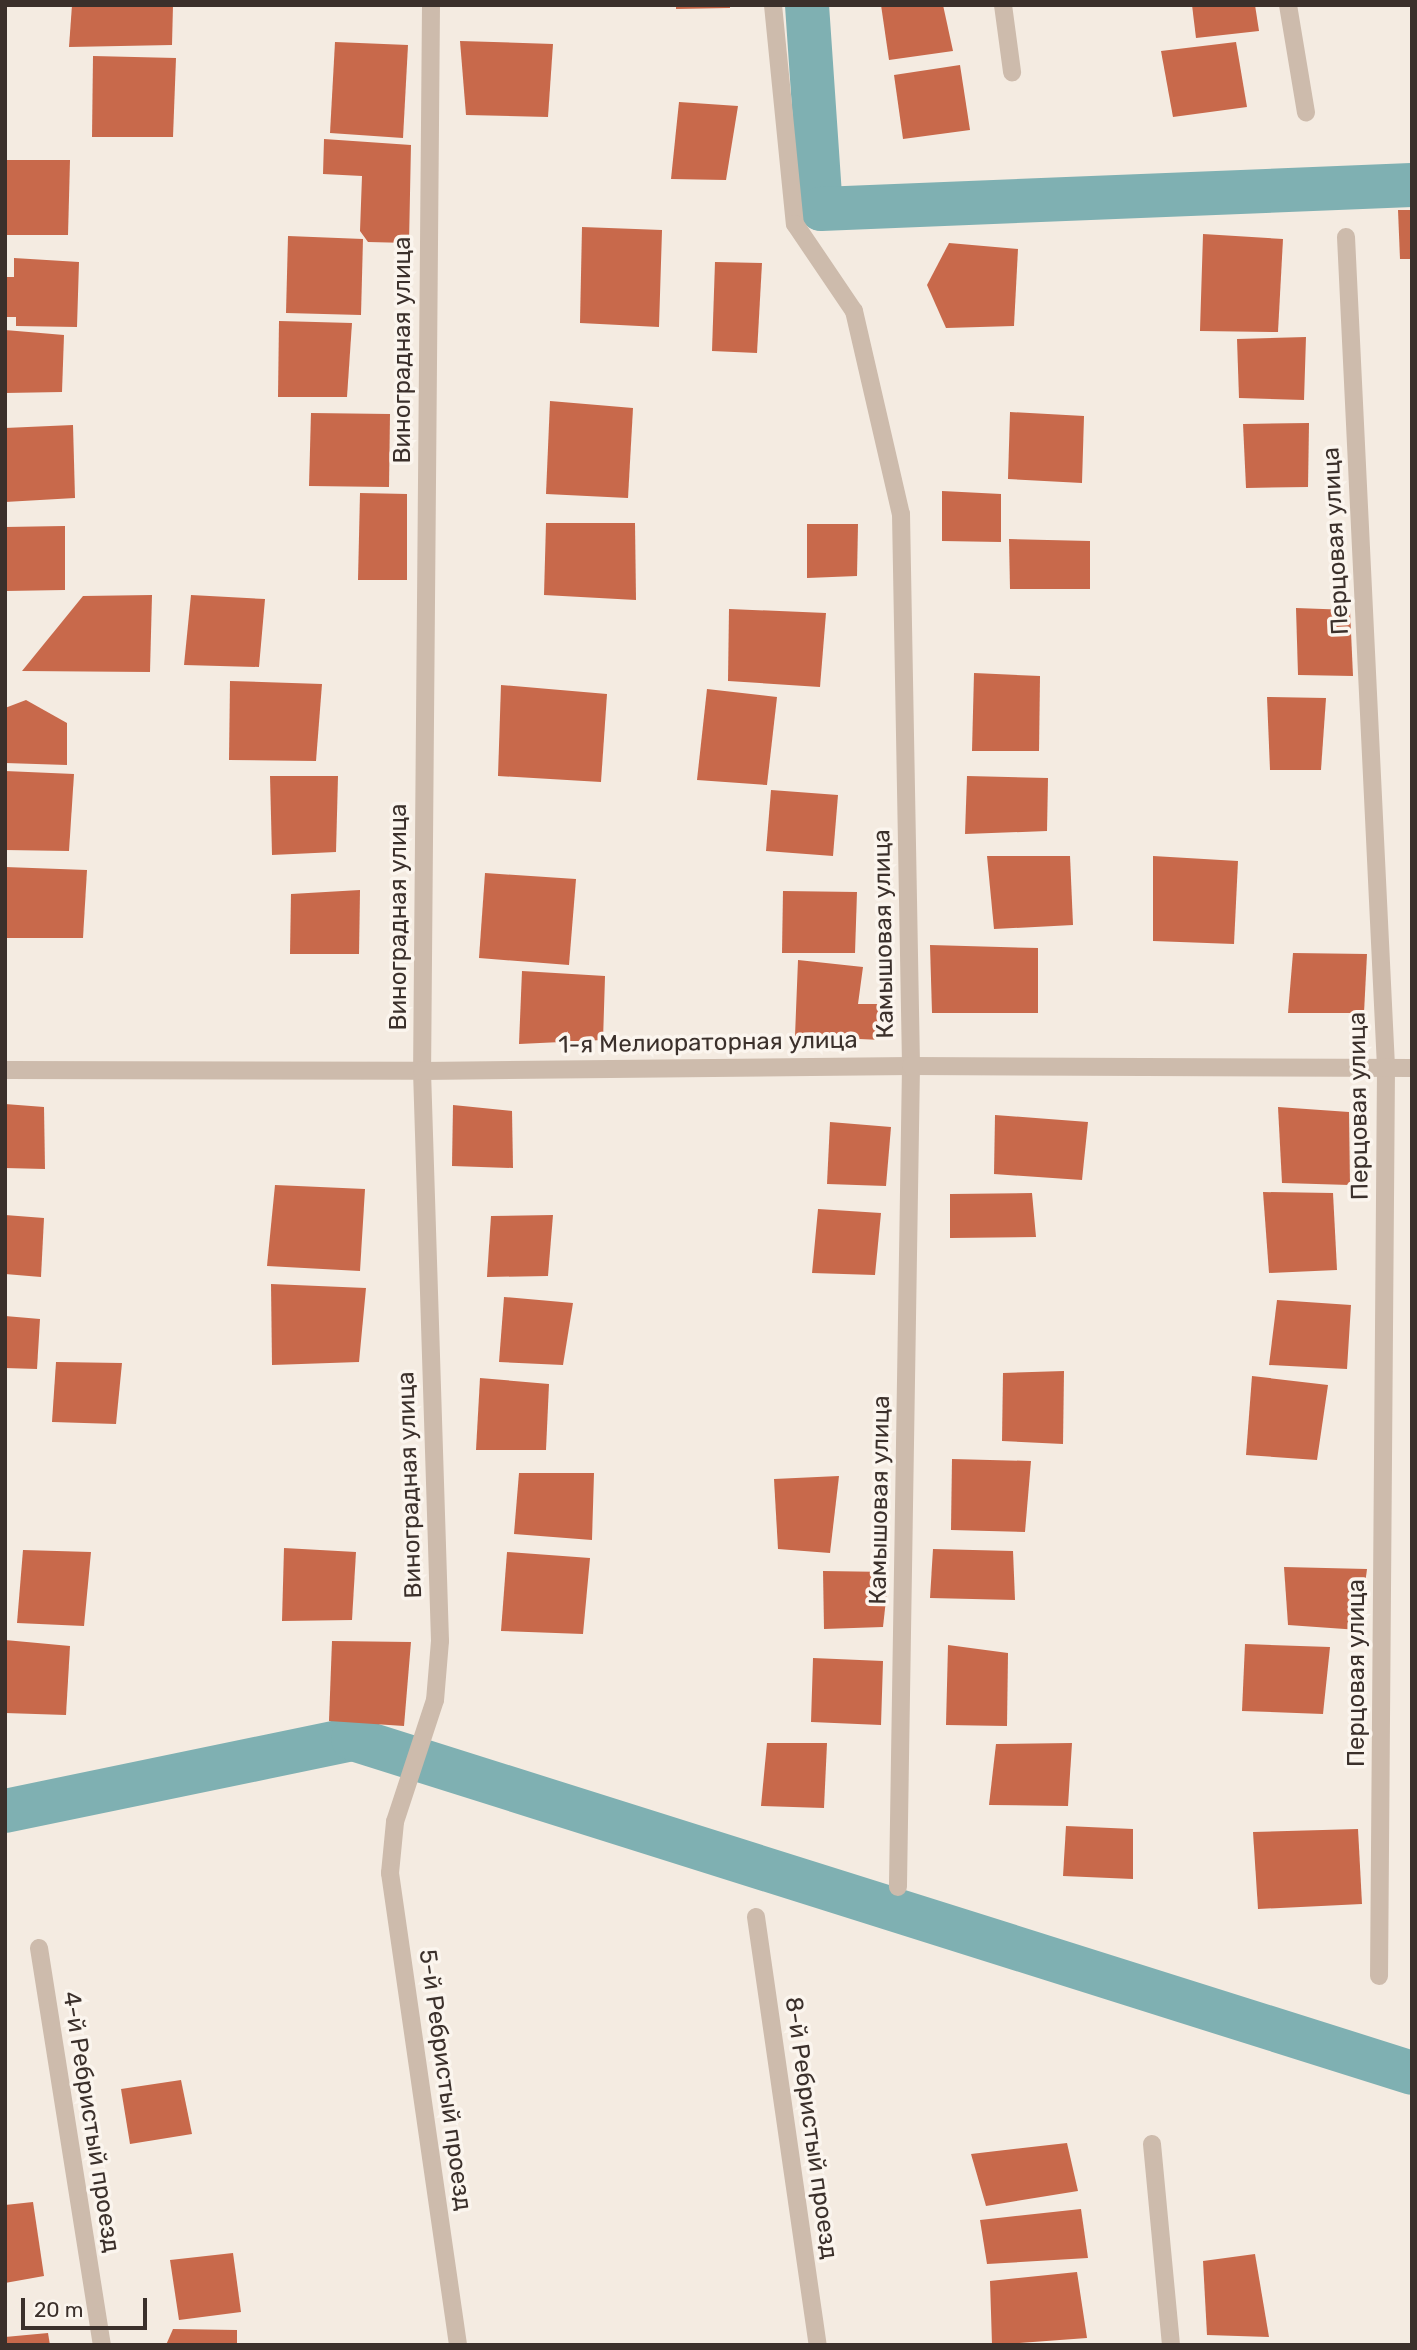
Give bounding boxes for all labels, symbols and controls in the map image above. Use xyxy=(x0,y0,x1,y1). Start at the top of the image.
street label: Виноградная улица xyxy=(389,236,417,464)
street label: Перцовая улица xyxy=(1317,446,1355,636)
street label: Виноградная улица xyxy=(385,803,413,1031)
street label: Камышовая улица xyxy=(868,829,900,1039)
street label: Перцовая улица xyxy=(1343,1012,1375,1200)
street label: 1-я Мелиораторная улица xyxy=(558,1026,858,1060)
street label: Виноградная улица xyxy=(392,1371,428,1599)
street label: Камышовая улица xyxy=(864,1395,896,1605)
street label: Перцовая улица xyxy=(1343,1579,1371,1767)
street label: 5-й Ребристый проезд xyxy=(412,1948,478,2212)
street label: 4-й Ребристый проезд xyxy=(56,1989,126,2255)
street label: 8-й Ребристый проезд xyxy=(778,1995,844,2261)
scale bar xyxy=(24,2284,150,2328)
text: 20 m xyxy=(34,2297,83,2322)

